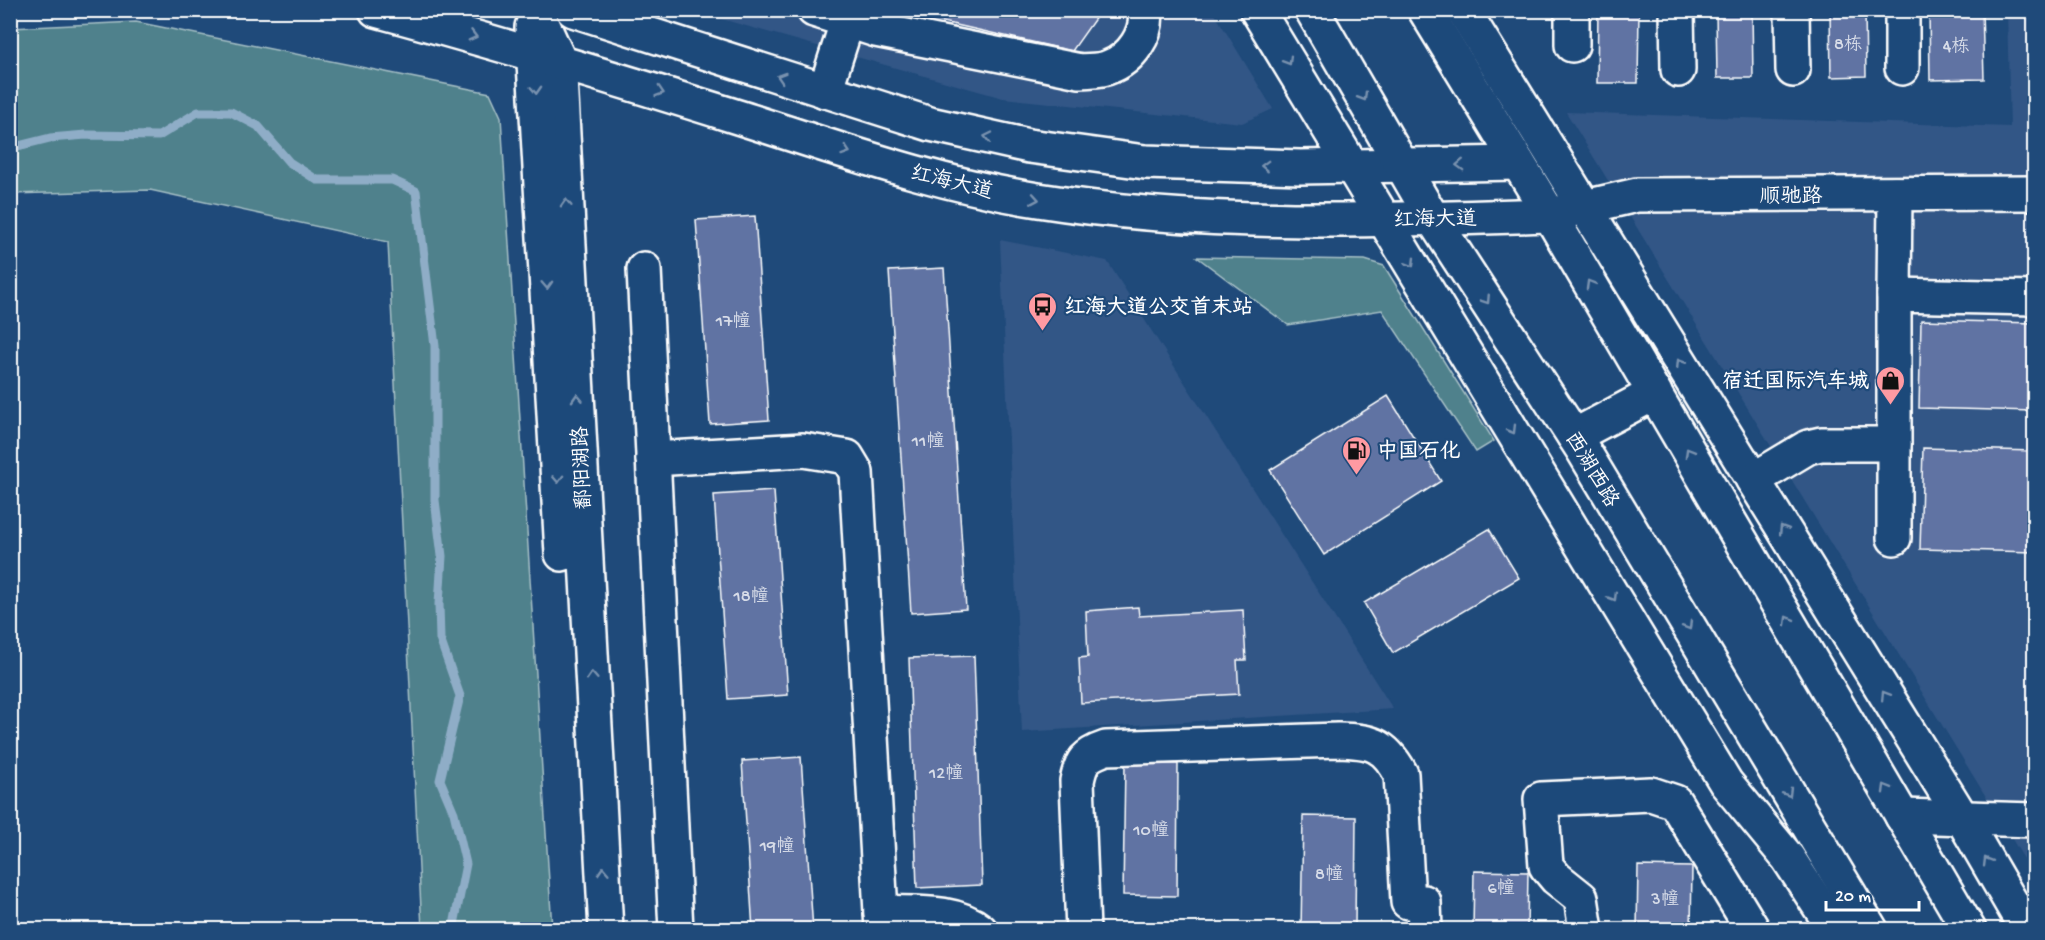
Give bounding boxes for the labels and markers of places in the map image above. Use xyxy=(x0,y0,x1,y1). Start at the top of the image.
bus stop icon: 红海大道公交首末站 xyxy=(1027,290,1059,332)
place label: 红海大道公交首末站 xyxy=(1064,295,1253,322)
shop icon: 宿迁国际汽车城 xyxy=(1874,364,1906,406)
place label: 宿迁国际汽车城 xyxy=(1722,369,1869,396)
fuel station icon: 中国石化 xyxy=(1340,434,1372,476)
place label: 中国石化 xyxy=(1377,439,1461,466)

